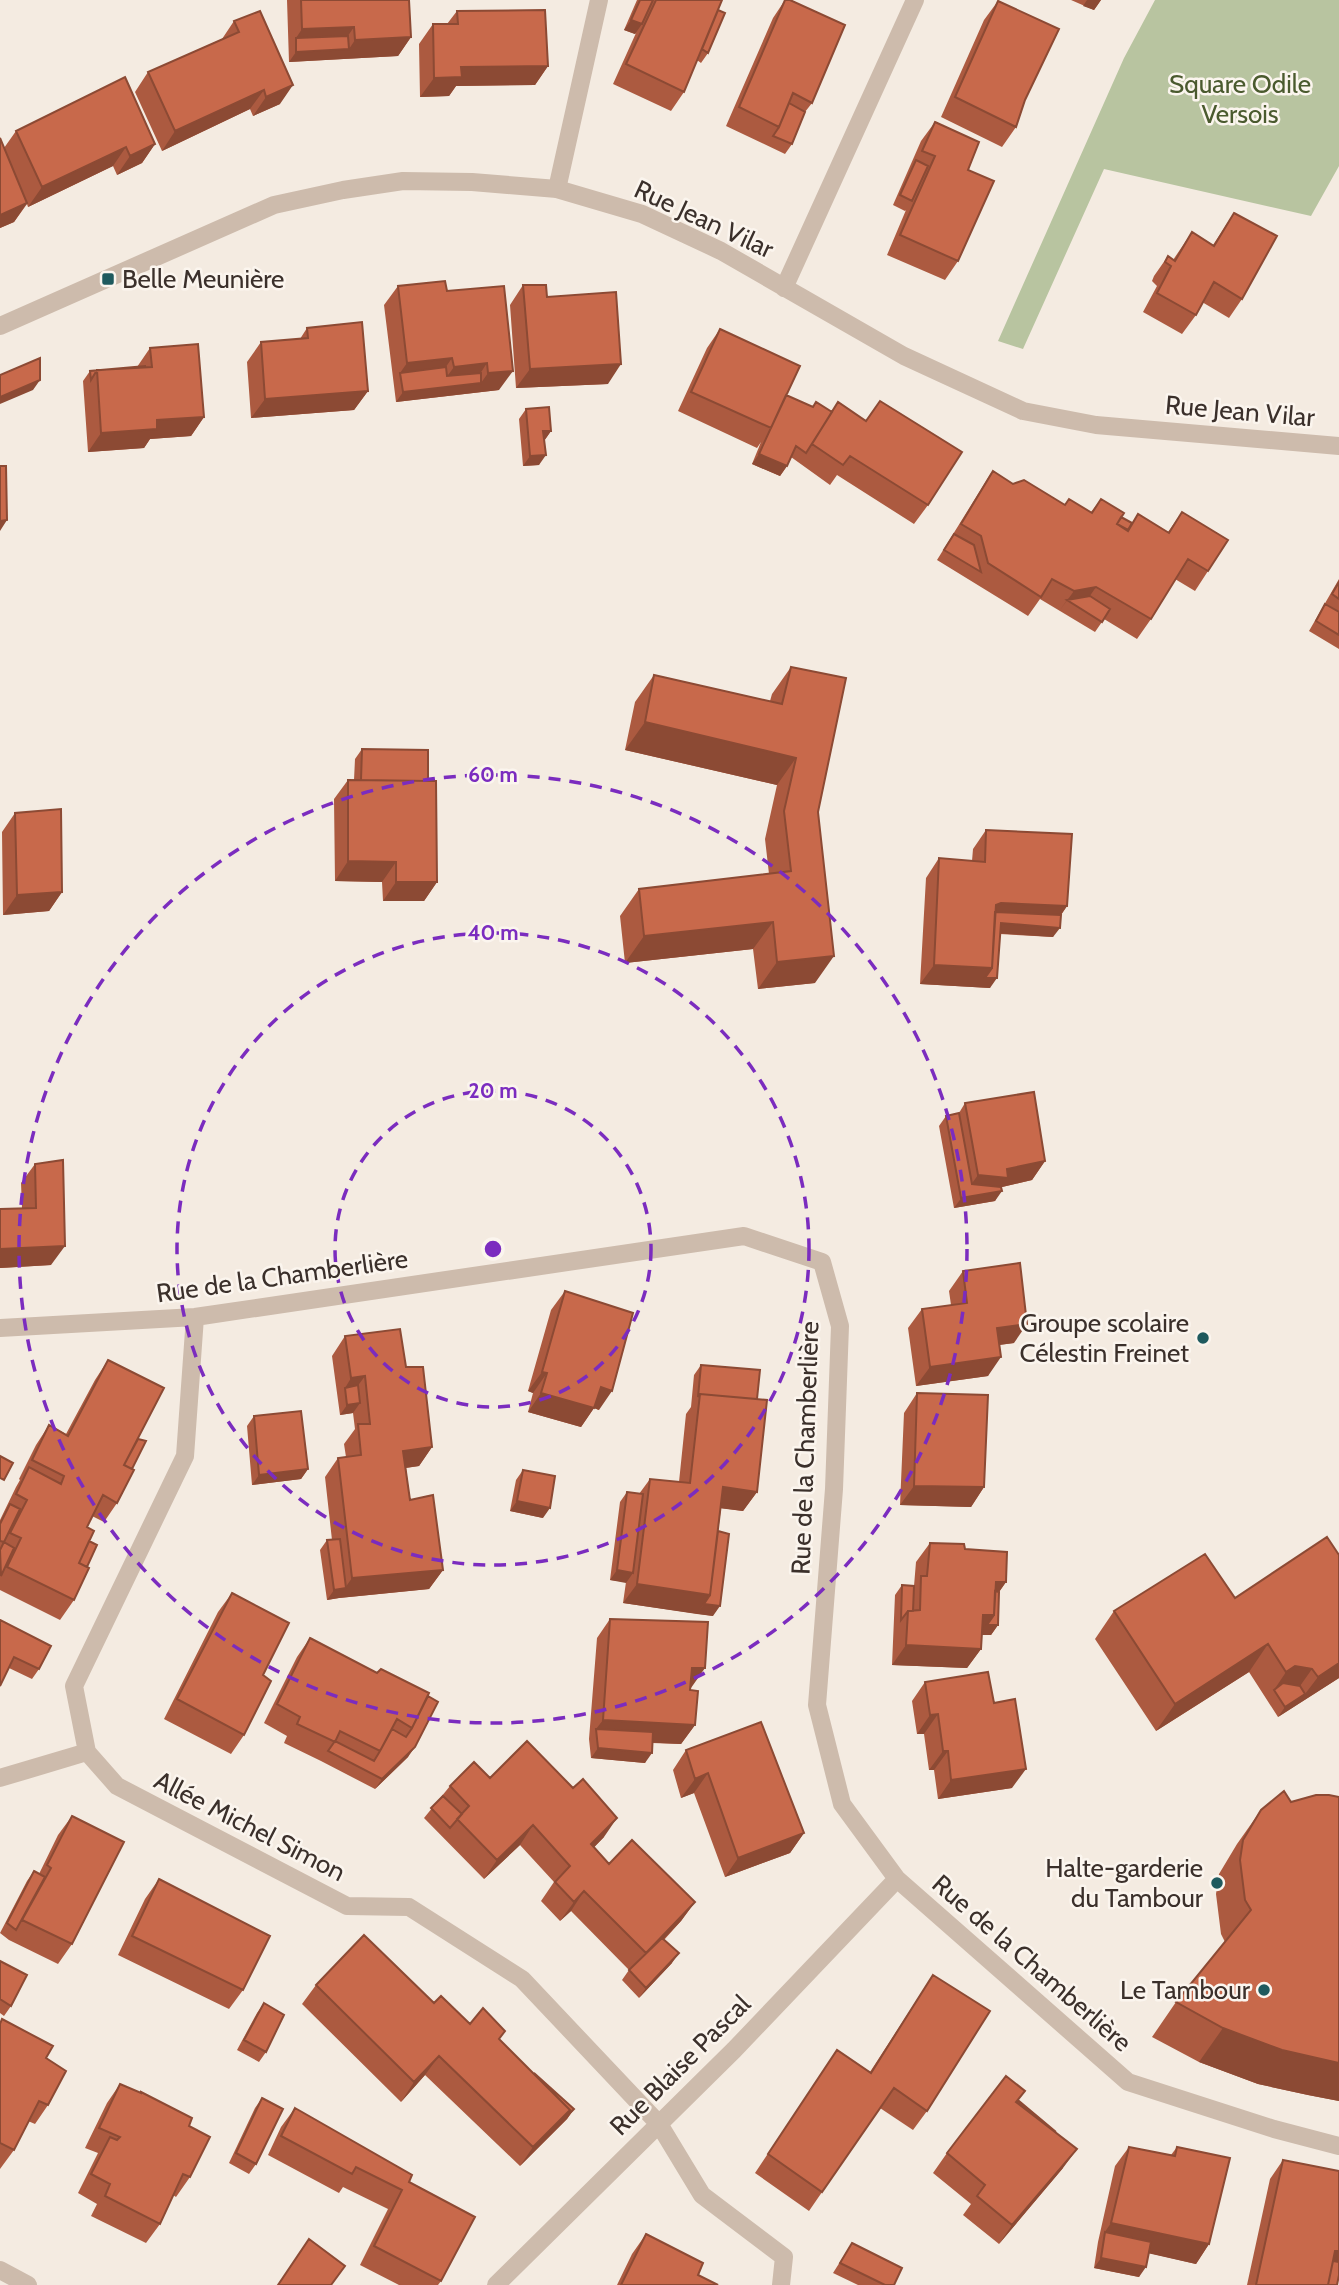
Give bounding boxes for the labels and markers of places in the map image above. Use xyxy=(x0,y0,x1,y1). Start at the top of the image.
place label: Belle Meunière xyxy=(122,263,284,295)
marker: Belle Meunière xyxy=(100,271,116,287)
centre of rings xyxy=(481,1237,505,1261)
place label: Groupe scolaire Célestin Freinet xyxy=(1020,1307,1189,1369)
marker: Groupe scolaire Célestin Freinet xyxy=(1195,1330,1211,1346)
place label: Halte-garderie du Tambour xyxy=(1045,1852,1204,1914)
marker: Halte-garderie du Tambour xyxy=(1209,1875,1225,1891)
place label: Le Tambour xyxy=(1120,1974,1251,2006)
marker: Le Tambour xyxy=(1256,1982,1272,1998)

